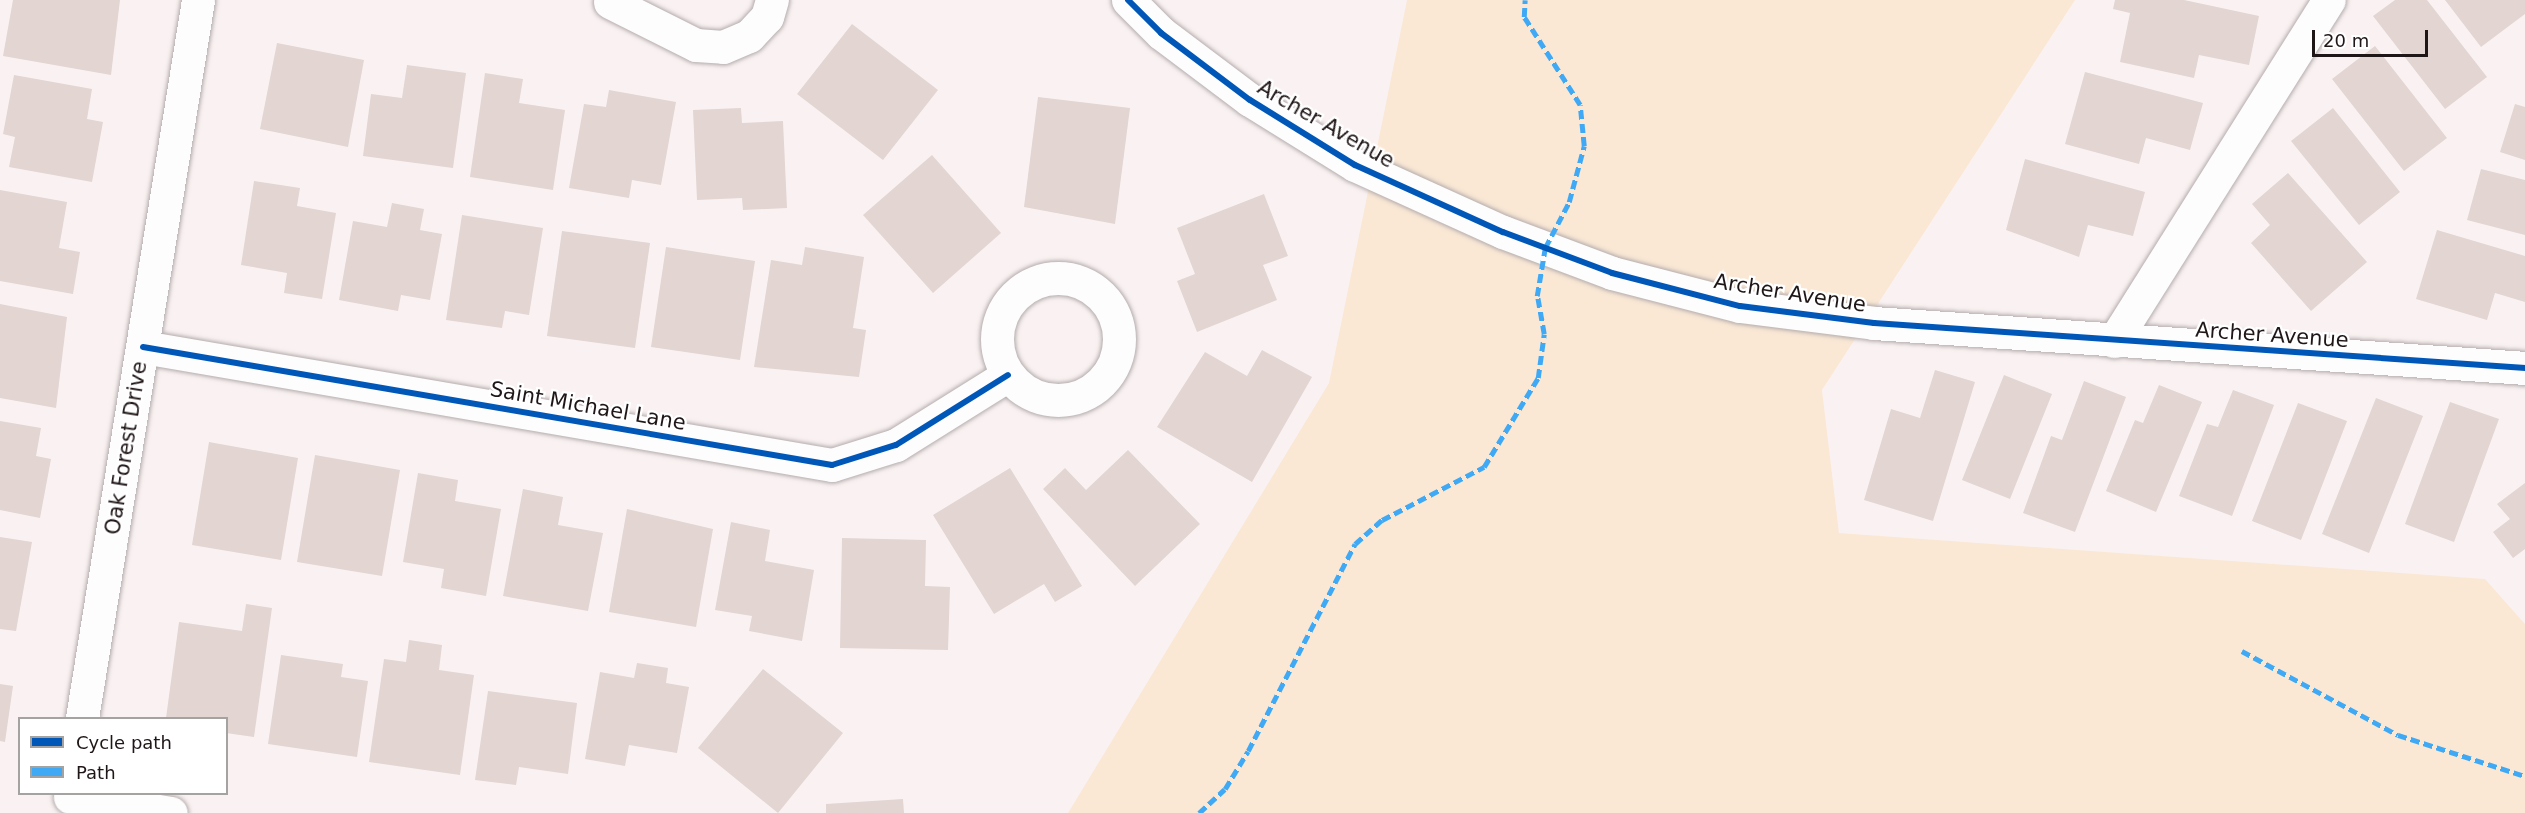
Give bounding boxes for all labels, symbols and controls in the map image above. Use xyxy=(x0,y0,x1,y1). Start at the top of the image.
scale bar xyxy=(2315,18,2430,56)
text: 20 m xyxy=(2323,30,2369,51)
street label: Archer Avenue xyxy=(1253,75,1399,173)
street label: Archer Avenue xyxy=(1712,269,1868,317)
street label: Archer Avenue xyxy=(2194,317,2350,353)
street label: Oak Forest Drive xyxy=(100,359,152,537)
street label: Saint Michael Lane xyxy=(488,376,688,436)
legend xyxy=(18,717,228,795)
text: Cycle path xyxy=(76,732,172,753)
text: Path xyxy=(76,762,116,783)

